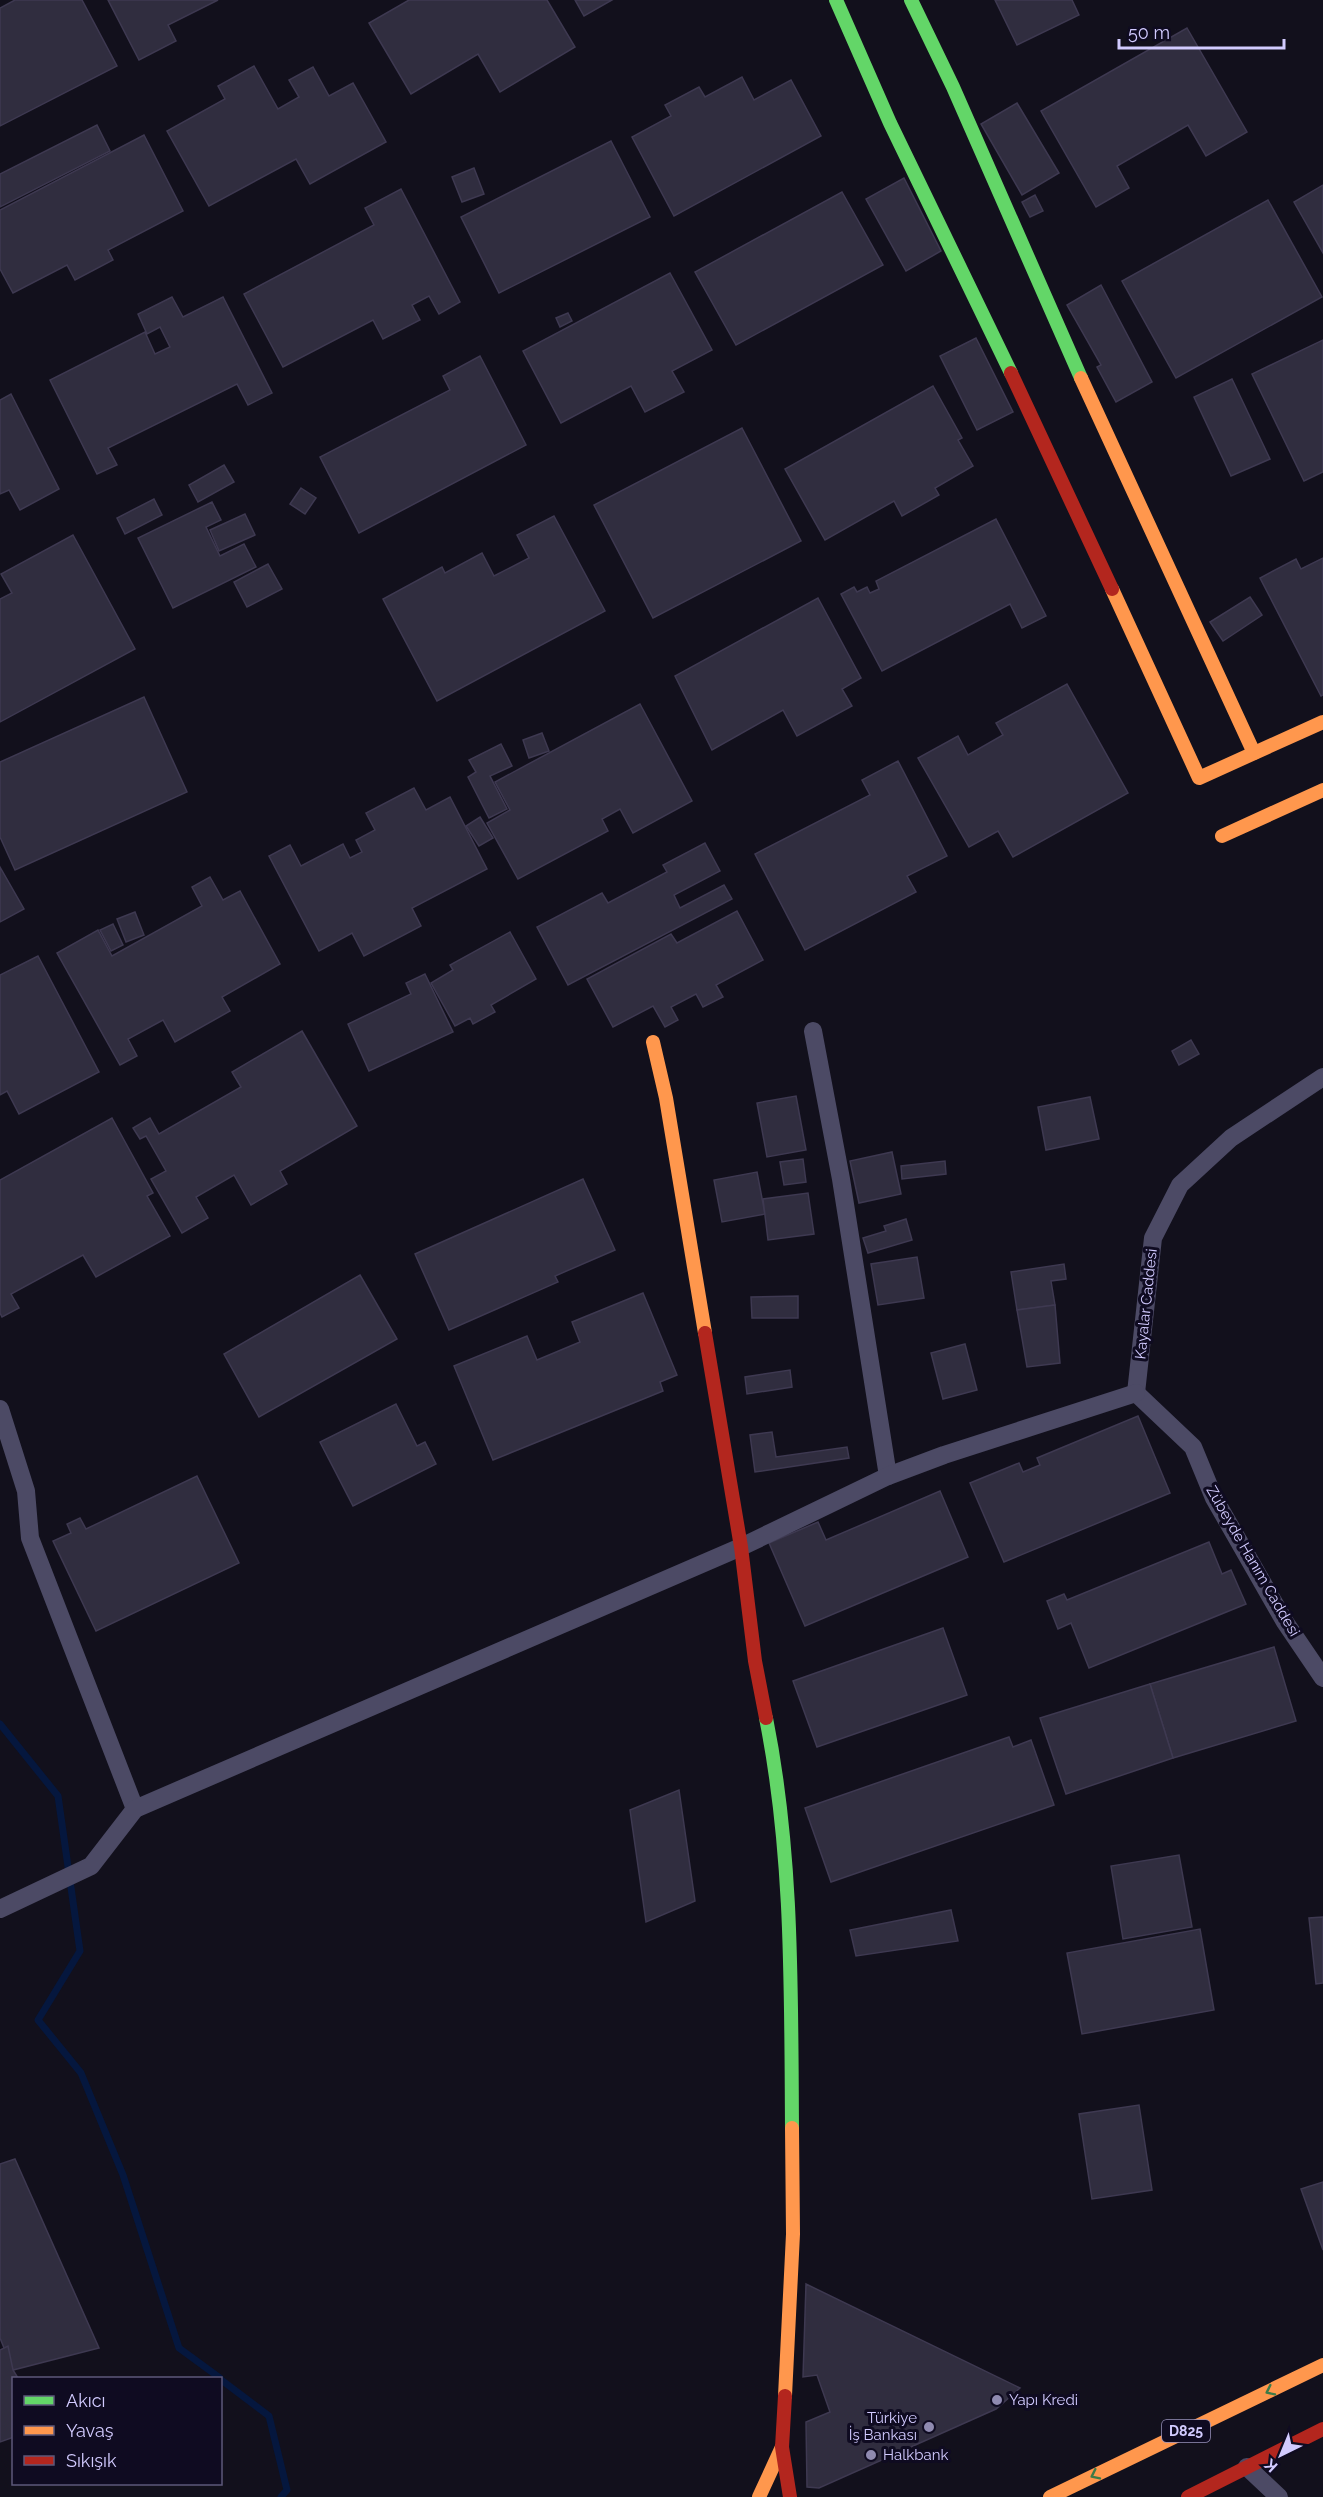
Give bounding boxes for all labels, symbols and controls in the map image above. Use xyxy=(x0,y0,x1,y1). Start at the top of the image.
scale bar xyxy=(1119,12,1284,50)
text: 50 m xyxy=(1128,22,1170,43)
street label: Kayalar Caddesi xyxy=(1131,1248,1161,1360)
street label: Zübeyde Hanım Caddesi xyxy=(1202,1482,1304,1640)
legend xyxy=(12,2377,222,2485)
one-way arrow xyxy=(1266,2383,1277,2395)
text: Akıcı xyxy=(66,2390,105,2411)
place label: Yapı Kredi xyxy=(1009,2391,1078,2409)
marker: Yapı Kredi xyxy=(990,2393,1004,2407)
place label: Türkiye İş Bankası xyxy=(849,2409,917,2444)
text: Yavaş xyxy=(66,2420,114,2441)
marker: Türkiye İş Bankası xyxy=(922,2420,936,2434)
road number: D825 xyxy=(1162,2420,1210,2442)
north arrow xyxy=(1251,2425,1311,2485)
place label: Halkbank xyxy=(883,2446,948,2464)
marker: Halkbank xyxy=(864,2448,878,2462)
text: Sıkışık xyxy=(66,2450,117,2471)
text: K xyxy=(1261,2455,1282,2476)
one-way arrow xyxy=(1090,2468,1101,2480)

